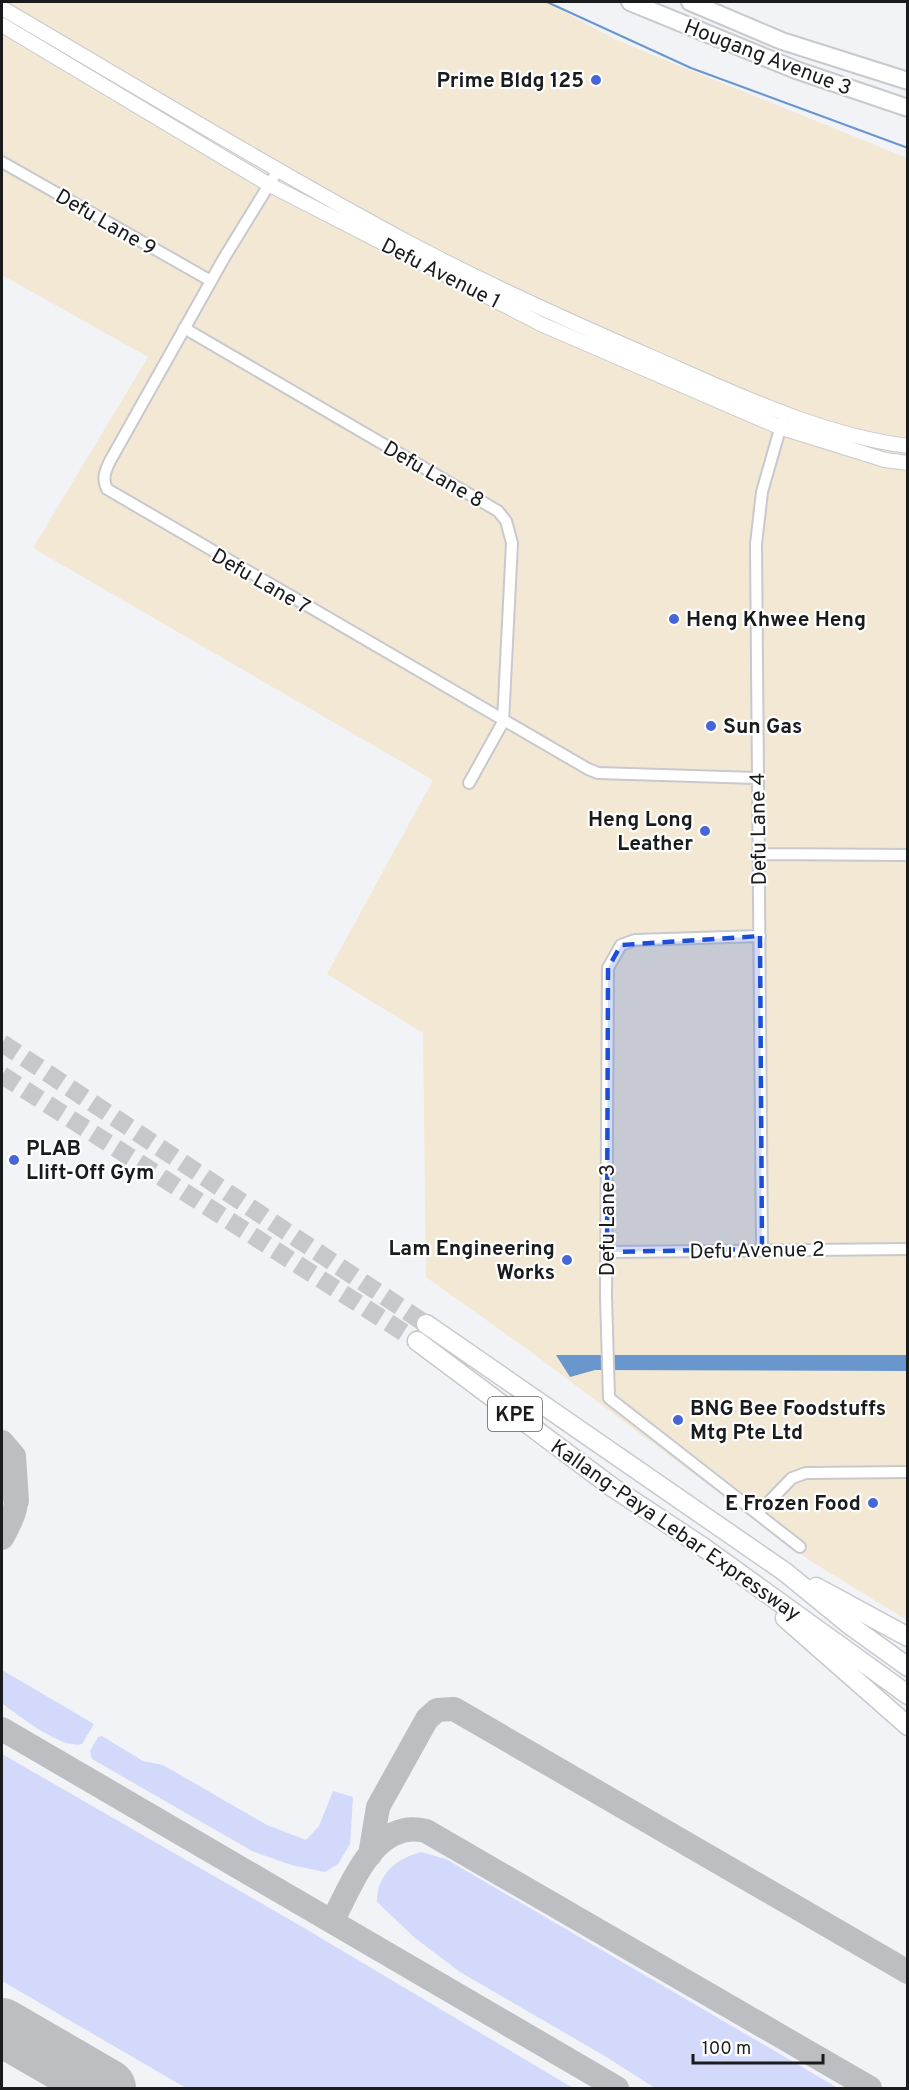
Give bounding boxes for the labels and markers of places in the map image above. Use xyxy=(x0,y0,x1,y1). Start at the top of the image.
place label: Prime Bldg 125 xyxy=(436,68,584,95)
marker: Prime Bldg 125 xyxy=(589,73,603,87)
place label: Heng Khwee Heng xyxy=(686,607,866,634)
marker: Heng Khwee Heng xyxy=(667,612,681,626)
place label: Sun Gas xyxy=(723,714,802,741)
marker: Sun Gas xyxy=(704,719,718,733)
place label: Heng Long Leather xyxy=(588,807,693,858)
marker: Heng Long Leather xyxy=(698,824,712,838)
place label: PLAB LIift-Off Gym xyxy=(26,1136,154,1187)
marker: PLAB LIift-Off Gym xyxy=(7,1153,21,1167)
place label: Lam Engineering Works xyxy=(388,1236,555,1287)
marker: Lam Engineering Works xyxy=(560,1253,574,1267)
place label: BNG Bee Foodstuffs Mtg Pte Ltd xyxy=(690,1396,886,1447)
marker: BNG Bee Foodstuffs Mtg Pte Ltd xyxy=(671,1413,685,1427)
place label: E Frozen Food xyxy=(725,1491,861,1518)
marker: E Frozen Food xyxy=(866,1496,880,1510)

